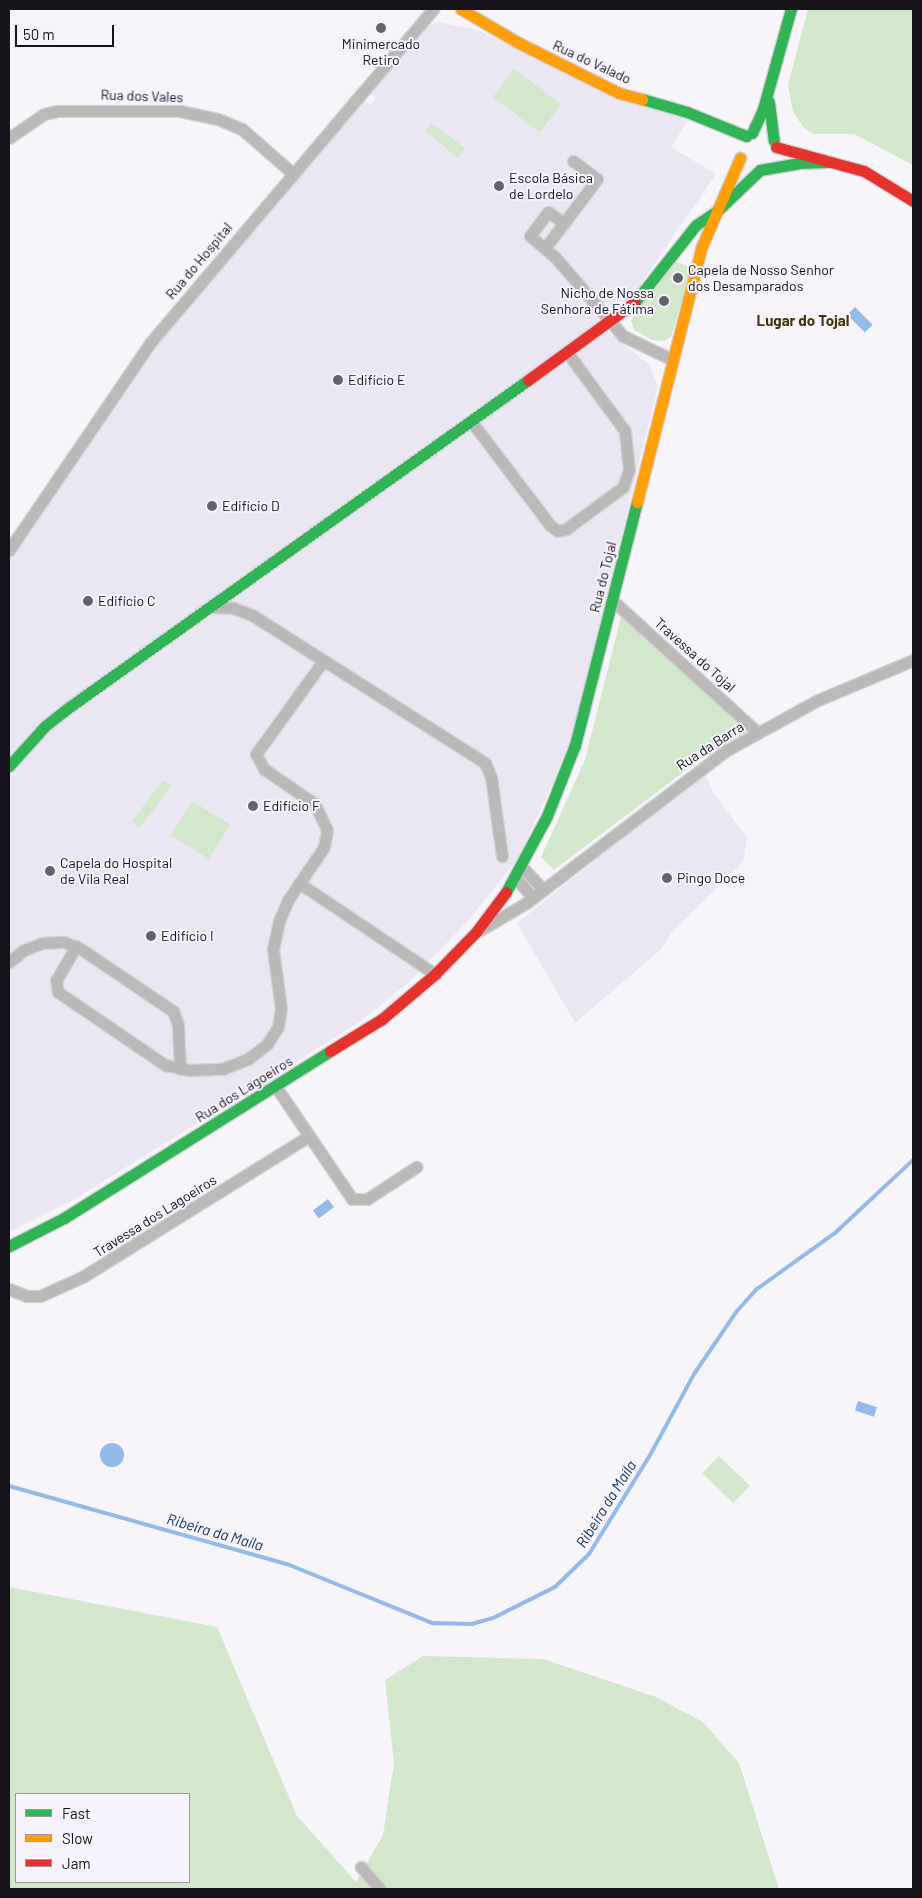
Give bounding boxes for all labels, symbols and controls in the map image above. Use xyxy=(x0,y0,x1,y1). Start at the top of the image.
scale bar xyxy=(18,15,116,47)
marker: Minimercado Retiro xyxy=(375,22,387,34)
text: 50 m xyxy=(23,25,55,43)
place label: Minimercado Retiro xyxy=(342,36,420,68)
street label: Rua do Valado xyxy=(550,37,634,87)
street label: Rua dos Vales xyxy=(100,86,184,106)
place label: Escola Básica de Lordelo xyxy=(509,170,593,202)
marker: Escola Básica de Lordelo xyxy=(493,180,505,192)
street label: Rua do Hospital xyxy=(162,219,236,303)
place label: Capela de Nosso Senhor dos Desamparados xyxy=(688,262,834,294)
marker: Capela de Nosso Senhor dos Desamparados xyxy=(672,272,684,284)
place label: Nicho de Nossa Senhora de Fátima xyxy=(541,285,654,318)
marker: Nicho de Nossa Senhora de Fátima xyxy=(658,295,670,307)
district label: Lugar do Tojal xyxy=(757,312,849,330)
place label: Edifício E xyxy=(348,372,405,388)
marker: Edifício E xyxy=(332,374,344,386)
place label: Edifício D xyxy=(222,498,280,514)
marker: Edifício D xyxy=(206,500,218,512)
street label: Rua do Tojal xyxy=(586,540,620,614)
place label: Edifício C xyxy=(98,593,155,609)
marker: Edifício C xyxy=(82,595,94,607)
street label: Travessa do Tojal xyxy=(651,614,739,696)
street label: Rua da Barra xyxy=(673,718,747,774)
place label: Edifício F xyxy=(263,798,320,814)
marker: Edifício F xyxy=(247,800,259,812)
place label: Capela do Hospital de Vila Real xyxy=(60,855,172,888)
marker: Capela do Hospital de Vila Real xyxy=(44,865,56,877)
place label: Pingo Doce xyxy=(677,870,745,886)
marker: Pingo Doce xyxy=(661,872,673,884)
place label: Edifício I xyxy=(161,928,214,944)
marker: Edifício I xyxy=(145,930,157,942)
street label: Rua dos Lagoeiros xyxy=(192,1052,296,1126)
street label: Travessa dos Lagoeiros xyxy=(90,1171,220,1261)
water label: Ribeira da Maíla xyxy=(572,1457,640,1551)
water label: Ribeira da Maíla xyxy=(165,1510,265,1554)
legend xyxy=(15,1793,190,1883)
text: Fast xyxy=(62,1804,90,1822)
text: Slow xyxy=(62,1829,93,1847)
text: Jam xyxy=(62,1854,91,1872)

